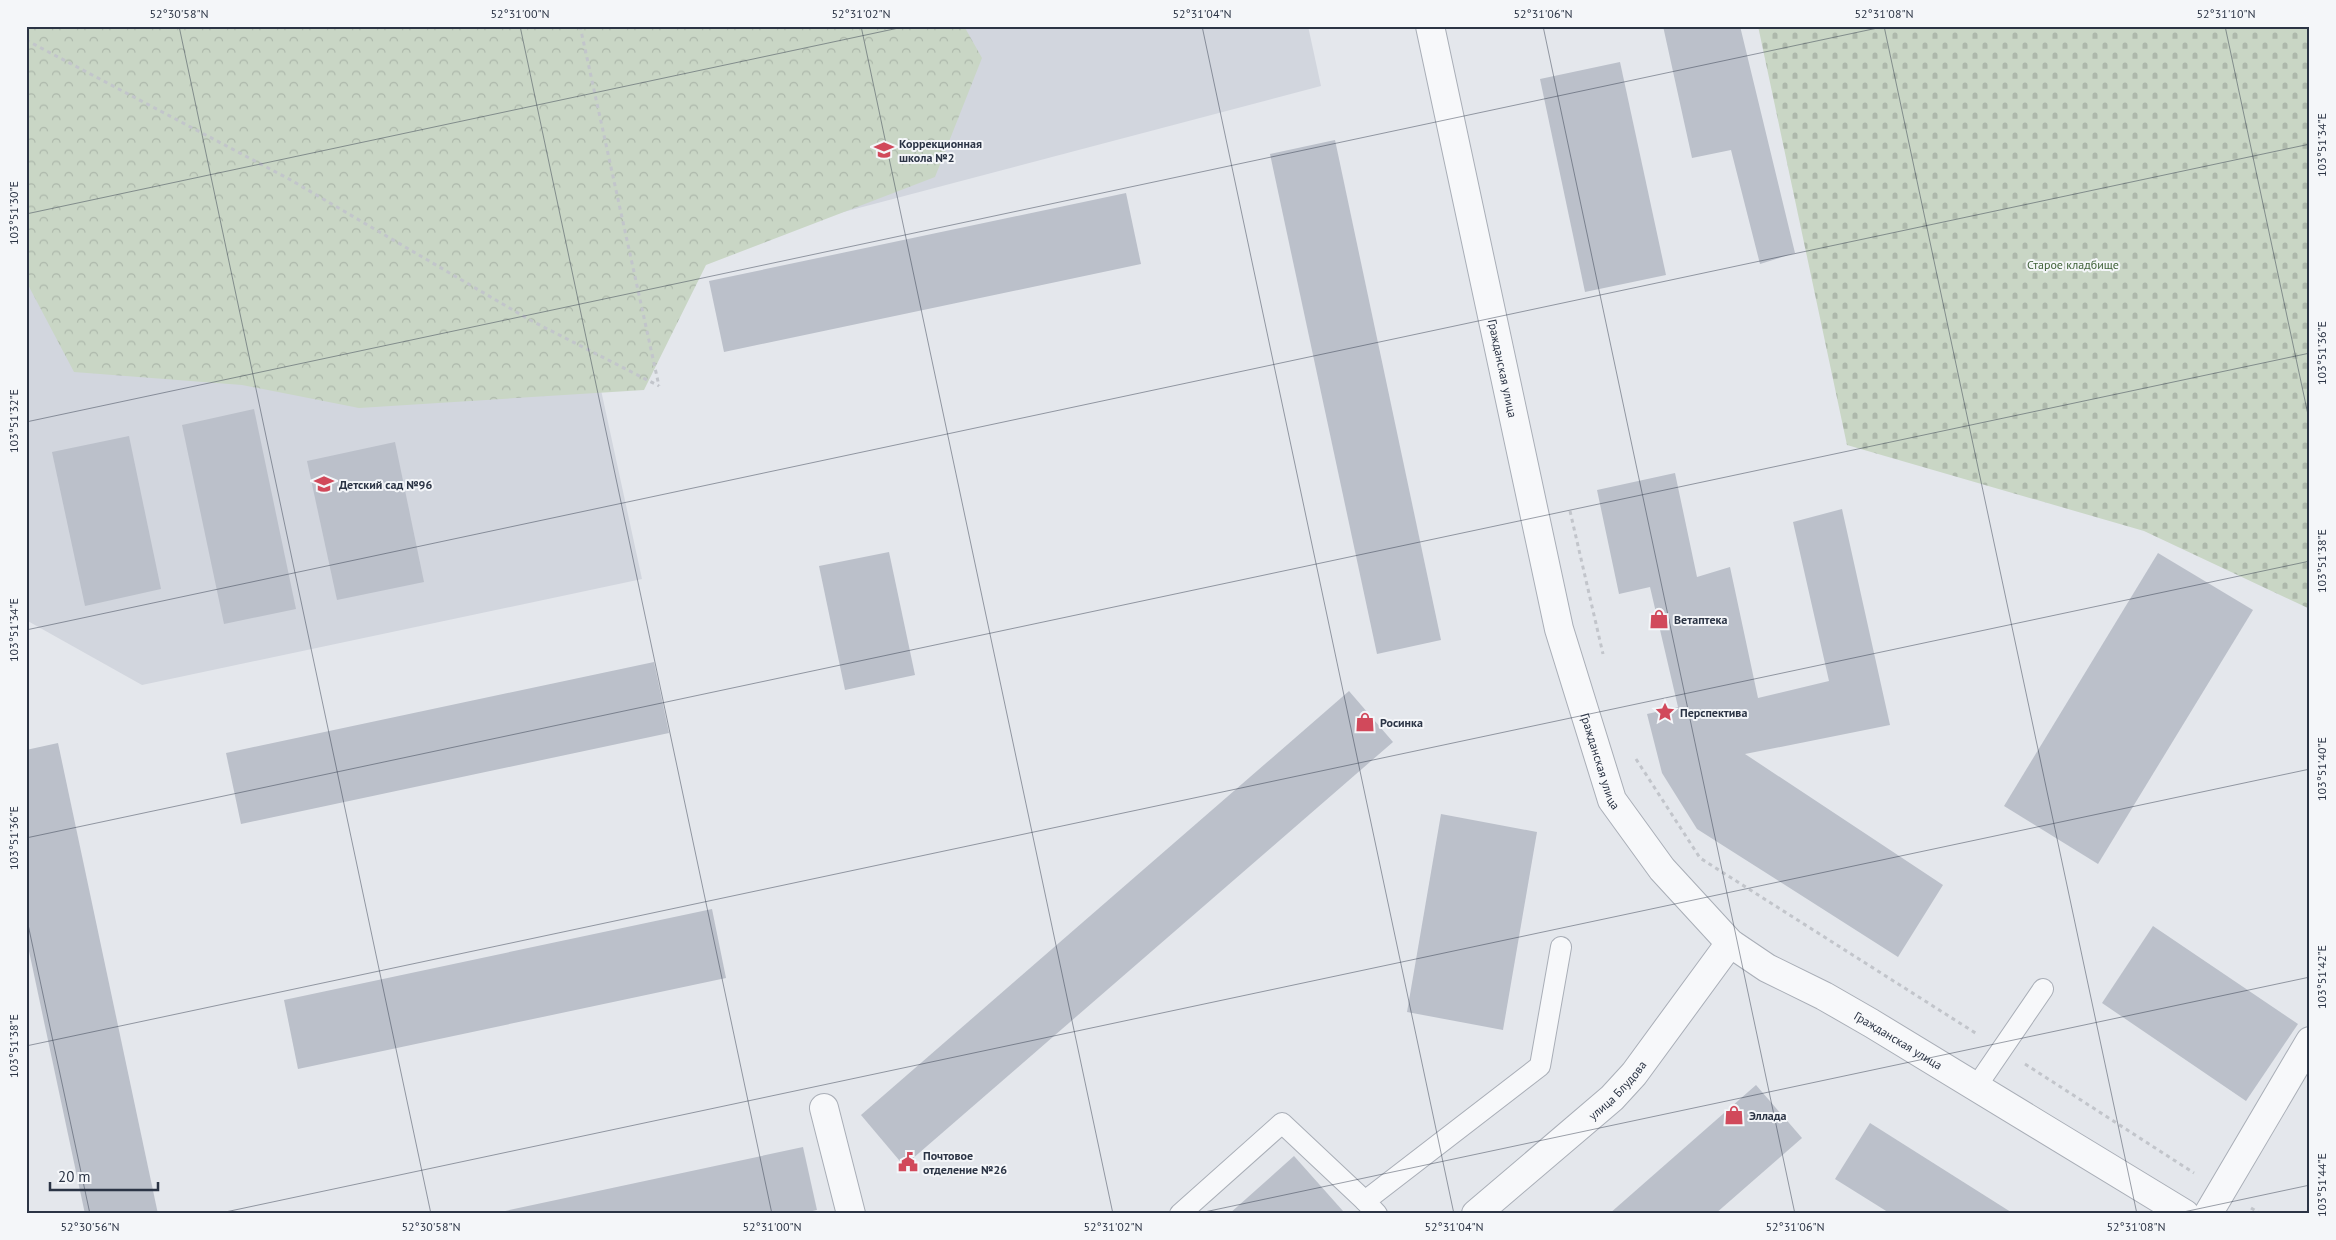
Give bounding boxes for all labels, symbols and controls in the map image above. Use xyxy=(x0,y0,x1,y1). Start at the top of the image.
text: 52°30'58"N xyxy=(149,6,209,21)
text: 52°31'00"N xyxy=(490,6,550,21)
text: 52°31'02"N xyxy=(831,6,891,21)
text: 52°31'04"N xyxy=(1172,6,1232,21)
text: 52°31'06"N xyxy=(1513,6,1573,21)
text: 52°31'08"N xyxy=(1854,6,1914,21)
text: 52°31'10"N xyxy=(2196,6,2256,21)
text: 103°51'34"E xyxy=(2314,113,2329,177)
place label: Коррекционная школа №2 xyxy=(899,136,982,165)
school or university icon: Коррекционная школа №2 xyxy=(873,139,895,161)
text: 103°51'30"E xyxy=(6,181,21,245)
park label: Старое кладбище xyxy=(2027,257,2119,272)
street label: Гражданская улица xyxy=(1485,318,1521,419)
text: 103°51'36"E xyxy=(2314,321,2329,385)
text: 103°51'32"E xyxy=(6,389,21,453)
school or university icon: Детский сад №96 xyxy=(313,473,335,495)
place label: Детский сад №96 xyxy=(339,477,432,492)
text: 103°51'38"E xyxy=(2314,529,2329,593)
text: 103°51'34"E xyxy=(6,598,21,662)
shop icon: Ветаптека xyxy=(1648,608,1670,630)
place label: Ветаптека xyxy=(1674,612,1727,627)
place icon: Перспектива xyxy=(1654,701,1676,723)
place label: Перспектива xyxy=(1680,705,1747,720)
shop icon: Росинка xyxy=(1354,711,1376,733)
street label: Гражданская улица xyxy=(1578,711,1624,812)
place label: Росинка xyxy=(1380,715,1423,730)
text: 103°51'40"E xyxy=(2314,737,2329,801)
text: 103°51'36"E xyxy=(6,806,21,870)
text: 103°51'42"E xyxy=(2314,945,2329,1009)
street label: Гражданская улица xyxy=(1852,1008,1945,1072)
text: 103°51'38"E xyxy=(6,1014,21,1078)
street label: улица Блудова xyxy=(1585,1057,1649,1123)
shop icon: Эллада xyxy=(1723,1104,1745,1126)
place label: Эллада xyxy=(1749,1108,1787,1123)
place label: Почтовое отделение №26 xyxy=(923,1148,1007,1177)
public building icon: Почтовое отделение №26 xyxy=(897,1151,919,1173)
text: 103°51'44"E xyxy=(2314,1153,2329,1217)
scale bar xyxy=(50,1160,158,1192)
text: 20 m xyxy=(58,1167,91,1186)
text: 52°30'56"N xyxy=(60,1219,120,1234)
text: 52°30'58"N xyxy=(401,1219,461,1234)
text: 52°31'00"N xyxy=(742,1219,802,1234)
text: 52°31'02"N xyxy=(1083,1219,1143,1234)
text: 52°31'04"N xyxy=(1424,1219,1484,1234)
text: 52°31'06"N xyxy=(1765,1219,1825,1234)
text: 52°31'08"N xyxy=(2106,1219,2166,1234)

